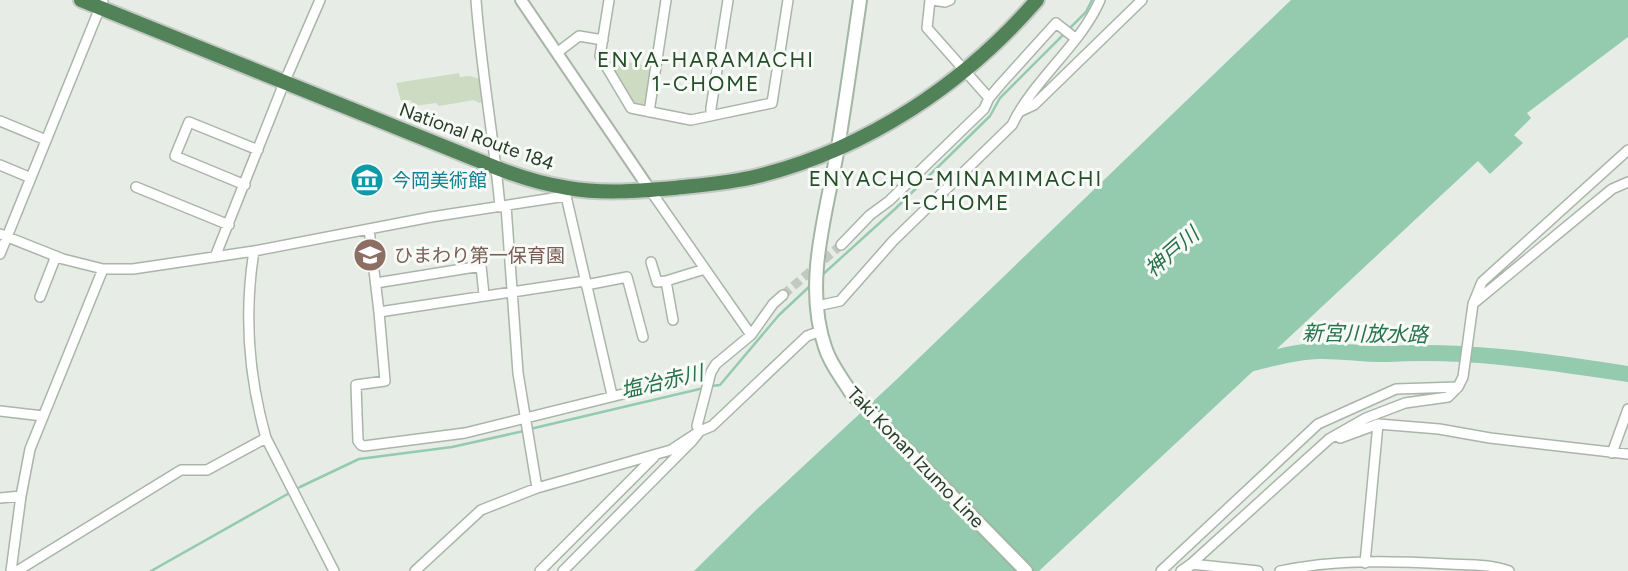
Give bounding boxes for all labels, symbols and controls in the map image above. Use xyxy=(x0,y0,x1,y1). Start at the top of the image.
district label: ENYA-HARAMACHI 1-CHOME xyxy=(597,47,815,96)
street label: National Route 184 xyxy=(396,98,558,175)
museum icon: 今岡美術館 xyxy=(348,161,386,199)
district label: ENYACHO-MINAMIMACHI 1-CHOME xyxy=(809,166,1103,215)
place label: 今岡美術館 xyxy=(392,169,487,192)
water label: 神戸川 xyxy=(1140,220,1205,282)
school or university icon: ひまわり第一保育園 xyxy=(351,236,389,274)
place label: ひまわり第一保育園 xyxy=(394,244,565,267)
water label: 新宮川放水路 xyxy=(1302,320,1430,347)
water label: 塩冶赤川 xyxy=(618,359,708,403)
street label: Taki Konan Izumo Line xyxy=(842,382,989,533)

